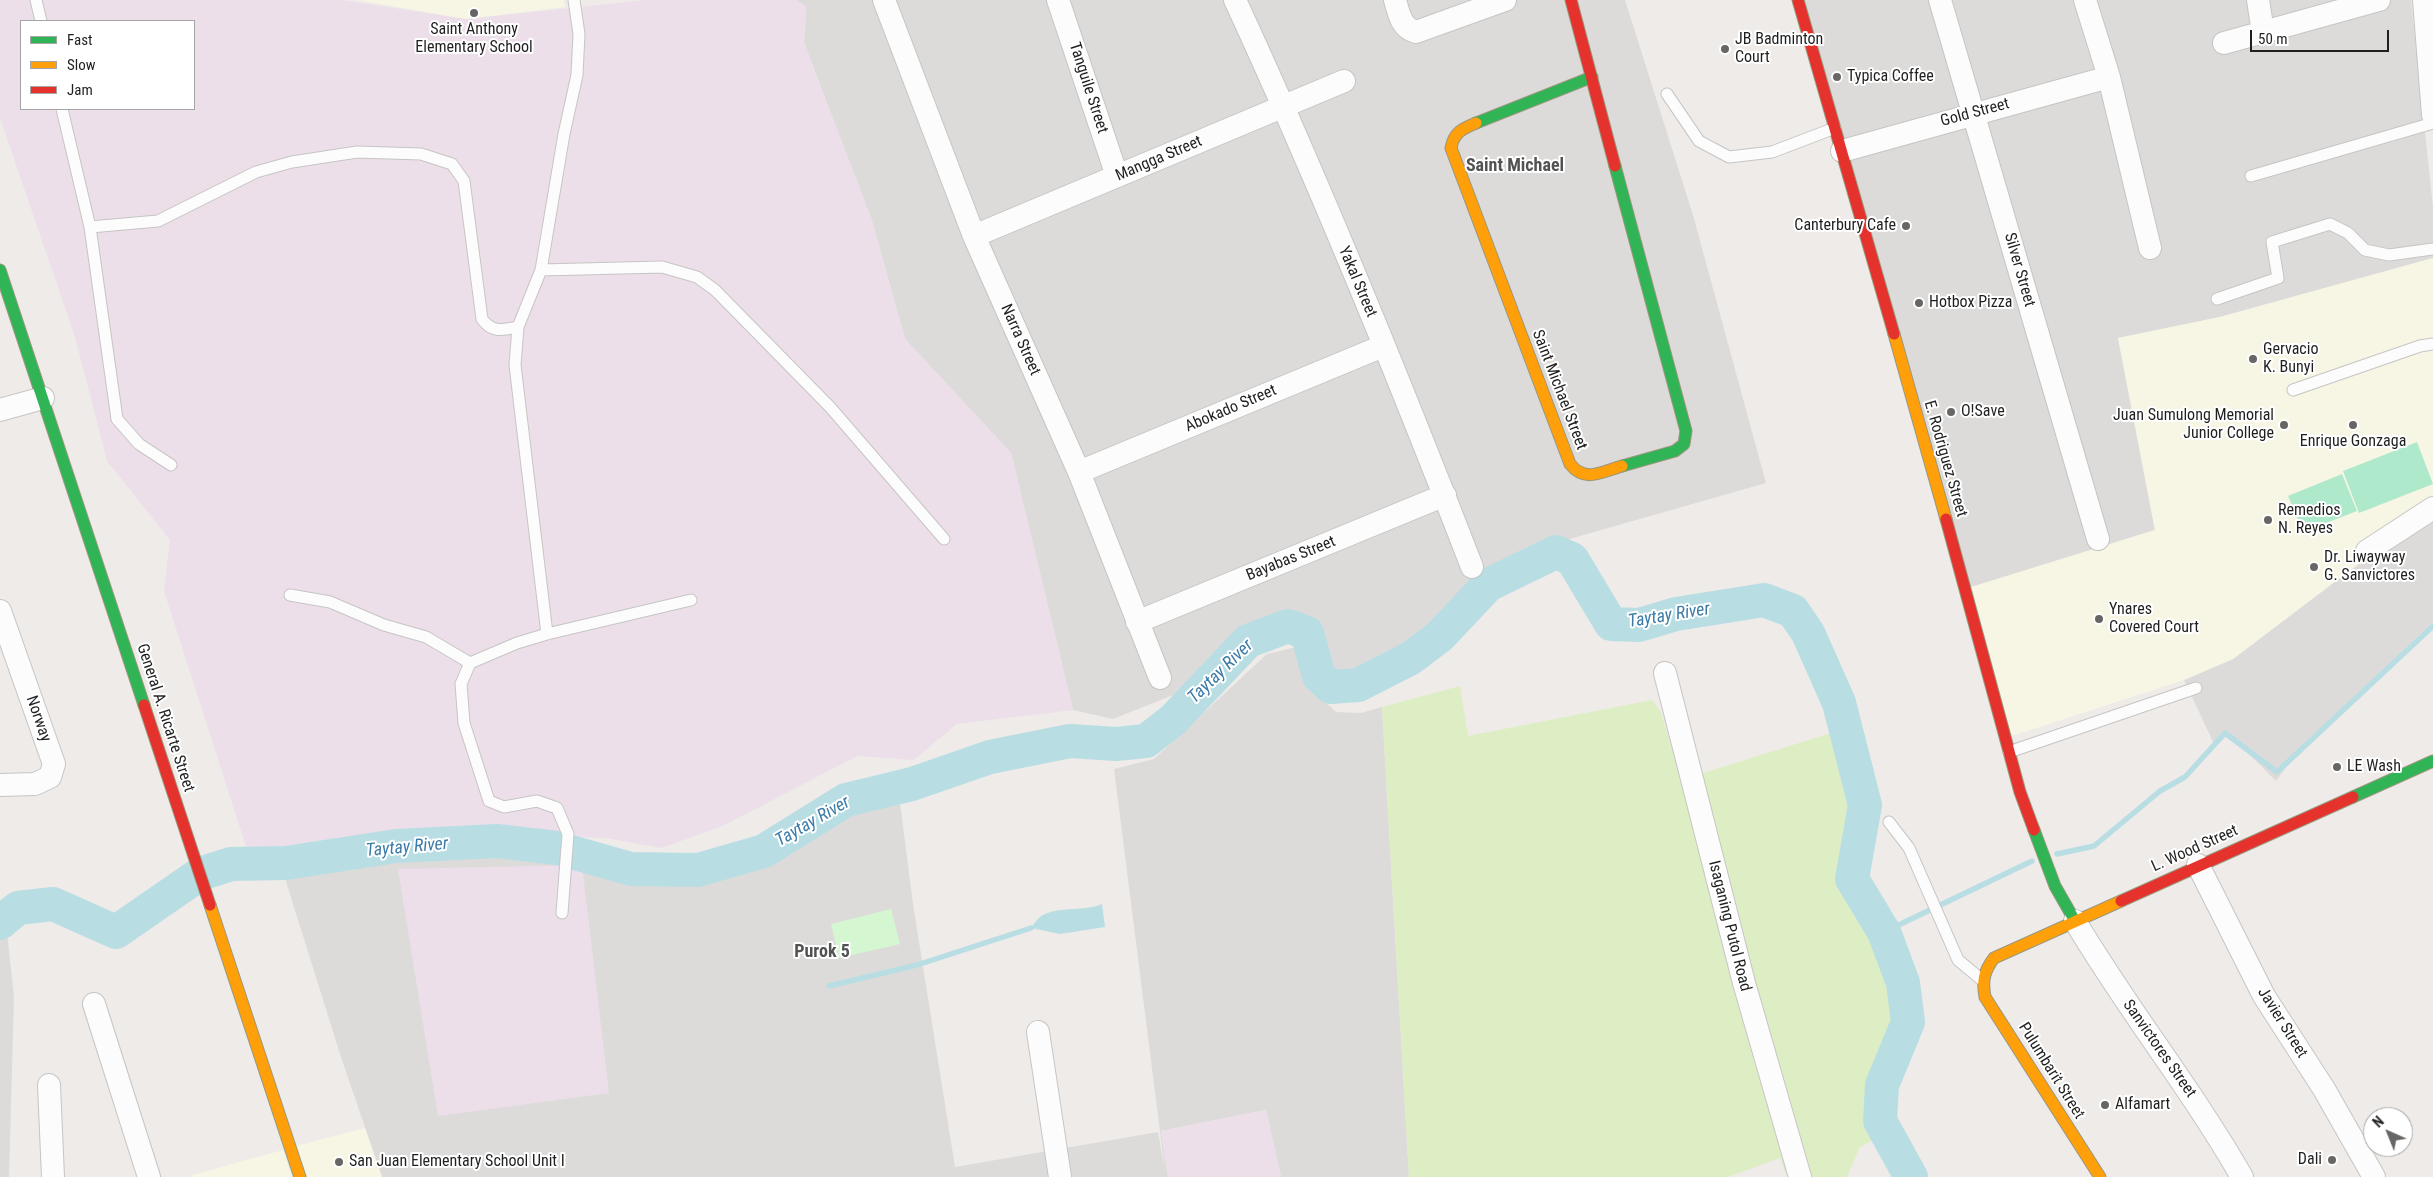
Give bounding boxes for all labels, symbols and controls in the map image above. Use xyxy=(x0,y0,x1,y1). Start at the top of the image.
marker: Saint Anthony Elementary School xyxy=(468,7,480,19)
legend xyxy=(20,20,195,110)
place label: Saint Anthony Elementary School xyxy=(415,20,533,58)
scale bar xyxy=(2253,20,2392,52)
place label: JB Badminton Court xyxy=(1735,30,1823,68)
text: 50 m xyxy=(2258,30,2288,48)
text: Fast xyxy=(67,31,92,49)
street label: Tanguile Street xyxy=(1064,40,1112,136)
marker: JB Badminton Court xyxy=(1719,43,1731,55)
text: Slow xyxy=(67,56,96,74)
place label: Typica Coffee xyxy=(1847,67,1934,87)
marker: Typica Coffee xyxy=(1831,71,1843,83)
text: Jam xyxy=(67,81,93,99)
street label: Gold Street xyxy=(1939,95,2011,131)
street label: Mangga Street xyxy=(1113,132,1205,186)
district label: Saint Michael xyxy=(1466,155,1564,177)
place label: Canterbury Cafe xyxy=(1794,216,1896,236)
marker: Canterbury Cafe xyxy=(1900,220,1912,232)
street label: Silver Street xyxy=(1999,231,2039,309)
street label: Yakal Street xyxy=(1333,244,1381,320)
place label: Hotbox Pizza xyxy=(1929,293,2012,313)
marker: Hotbox Pizza xyxy=(1913,297,1925,309)
street label: Narra Street xyxy=(996,301,1044,379)
street label: Saint Michael Street xyxy=(1527,327,1591,453)
place label: Gervacio K. Bunyi xyxy=(2263,340,2318,378)
marker: Gervacio K. Bunyi xyxy=(2247,353,2259,365)
street label: Abokado Street xyxy=(1183,381,1279,437)
street label: E. Rodriguez Street xyxy=(1919,399,1971,519)
place label: O!Save xyxy=(1961,402,2005,422)
marker: O!Save xyxy=(1945,406,1957,418)
place label: Juan Sumulong Memorial Junior College xyxy=(2113,406,2274,444)
marker: Juan Sumulong Memorial Junior College xyxy=(2278,419,2290,431)
marker: Enrique Gonzaga xyxy=(2347,419,2359,431)
place label: Enrique Gonzaga xyxy=(2300,432,2406,452)
place label: Remedios N. Reyes xyxy=(2278,501,2340,539)
marker: Remedios N. Reyes xyxy=(2262,514,2274,526)
street label: Bayabas Street xyxy=(1244,532,1338,586)
place label: Dr. Liwayway G. Sanvictores xyxy=(2324,548,2415,586)
marker: Dr. Liwayway G. Sanvictores xyxy=(2308,561,2320,573)
water label: Taytay River xyxy=(1627,599,1711,633)
place label: Ynares Covered Court xyxy=(2109,600,2199,638)
marker: Ynares Covered Court xyxy=(2093,613,2105,625)
water label: Taytay River xyxy=(1184,636,1258,708)
street label: General A. Ricarte Street xyxy=(132,641,198,795)
street label: Norway xyxy=(21,693,55,745)
place label: LE Wash xyxy=(2347,757,2401,777)
marker: LE Wash xyxy=(2331,761,2343,773)
water label: Taytay River xyxy=(772,792,854,852)
street label: L. Wood Street xyxy=(2149,821,2241,877)
water label: Taytay River xyxy=(365,834,449,862)
street label: Isaganing Putol Road xyxy=(1703,859,1755,993)
district label: Purok 5 xyxy=(794,941,850,963)
street label: Javier Street xyxy=(2253,984,2311,1062)
street label: Sanvictores Street xyxy=(2118,996,2200,1102)
street label: Pulumbarit Street xyxy=(2014,1019,2088,1123)
place label: Alfamart xyxy=(2115,1095,2170,1115)
marker: Alfamart xyxy=(2099,1099,2111,1111)
north arrow xyxy=(2363,1107,2413,1157)
text: N xyxy=(2370,1113,2387,1131)
place label: Dali xyxy=(2298,1150,2322,1170)
place label: San Juan Elementary School Unit I xyxy=(349,1152,565,1172)
marker: Dali xyxy=(2326,1154,2338,1166)
marker: San Juan Elementary School Unit I xyxy=(333,1156,345,1168)

